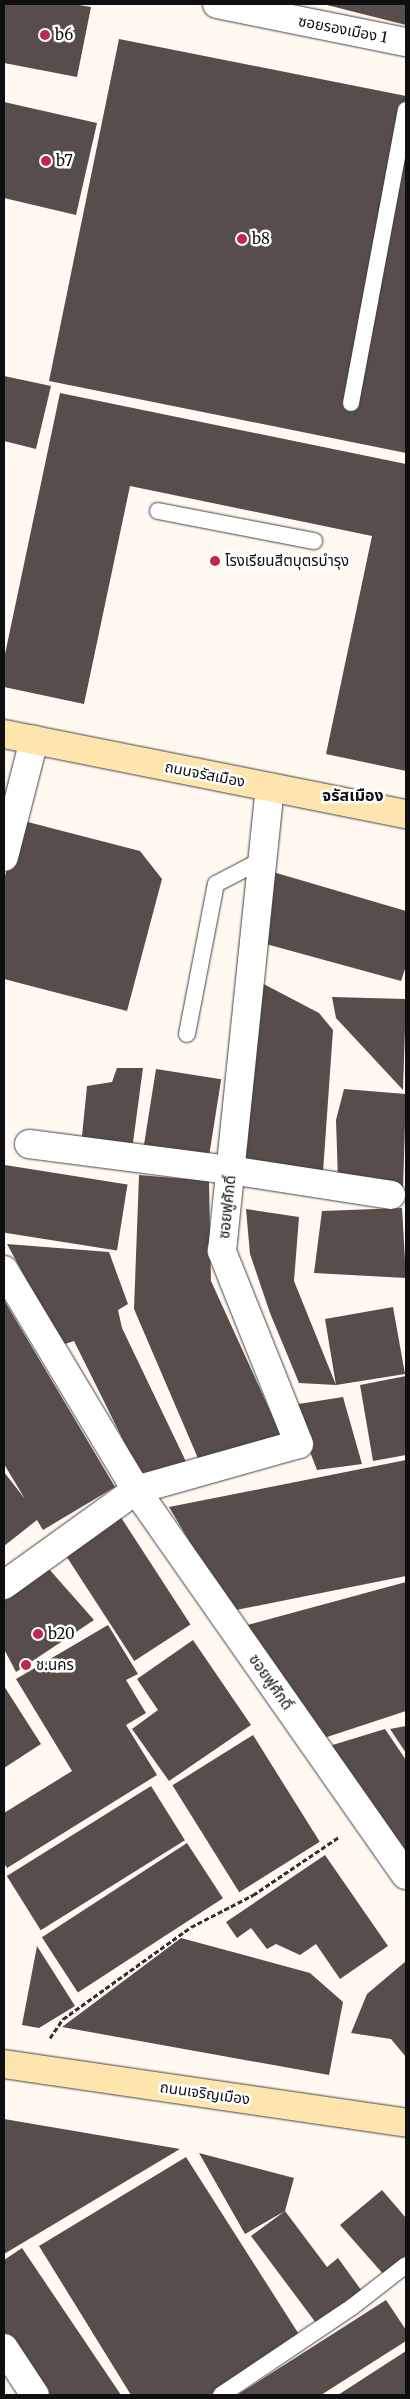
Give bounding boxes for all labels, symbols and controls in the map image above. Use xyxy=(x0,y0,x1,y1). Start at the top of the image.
street label: ซอยรองเมือง 1 xyxy=(297,12,389,46)
place label: b6 xyxy=(55,26,73,44)
marker: b6 xyxy=(39,29,51,41)
place label: b7 xyxy=(56,152,73,170)
marker: b7 xyxy=(40,155,52,167)
place label: b8 xyxy=(252,230,270,248)
marker: b8 xyxy=(236,233,248,245)
place label: โรงเรียนสีตบุตรบำรุง xyxy=(225,552,349,570)
marker: โรงเรียนสีตบุตรบำรุง xyxy=(209,555,221,567)
street label: ถนนจรัสเมือง xyxy=(163,757,247,791)
district label: จรัสเมือง xyxy=(322,785,384,805)
street label: ซอยฟูศักดิ์ xyxy=(215,1174,239,1240)
place label: b20 xyxy=(48,1625,75,1643)
marker: b20 xyxy=(32,1628,44,1640)
street label: ซอยฟูศักดิ์ xyxy=(245,1651,297,1713)
place label: ช.นคร xyxy=(36,1656,74,1674)
marker: ช.นคร xyxy=(20,1659,32,1671)
street label: ถนนเจริญเมือง xyxy=(159,2078,251,2108)

